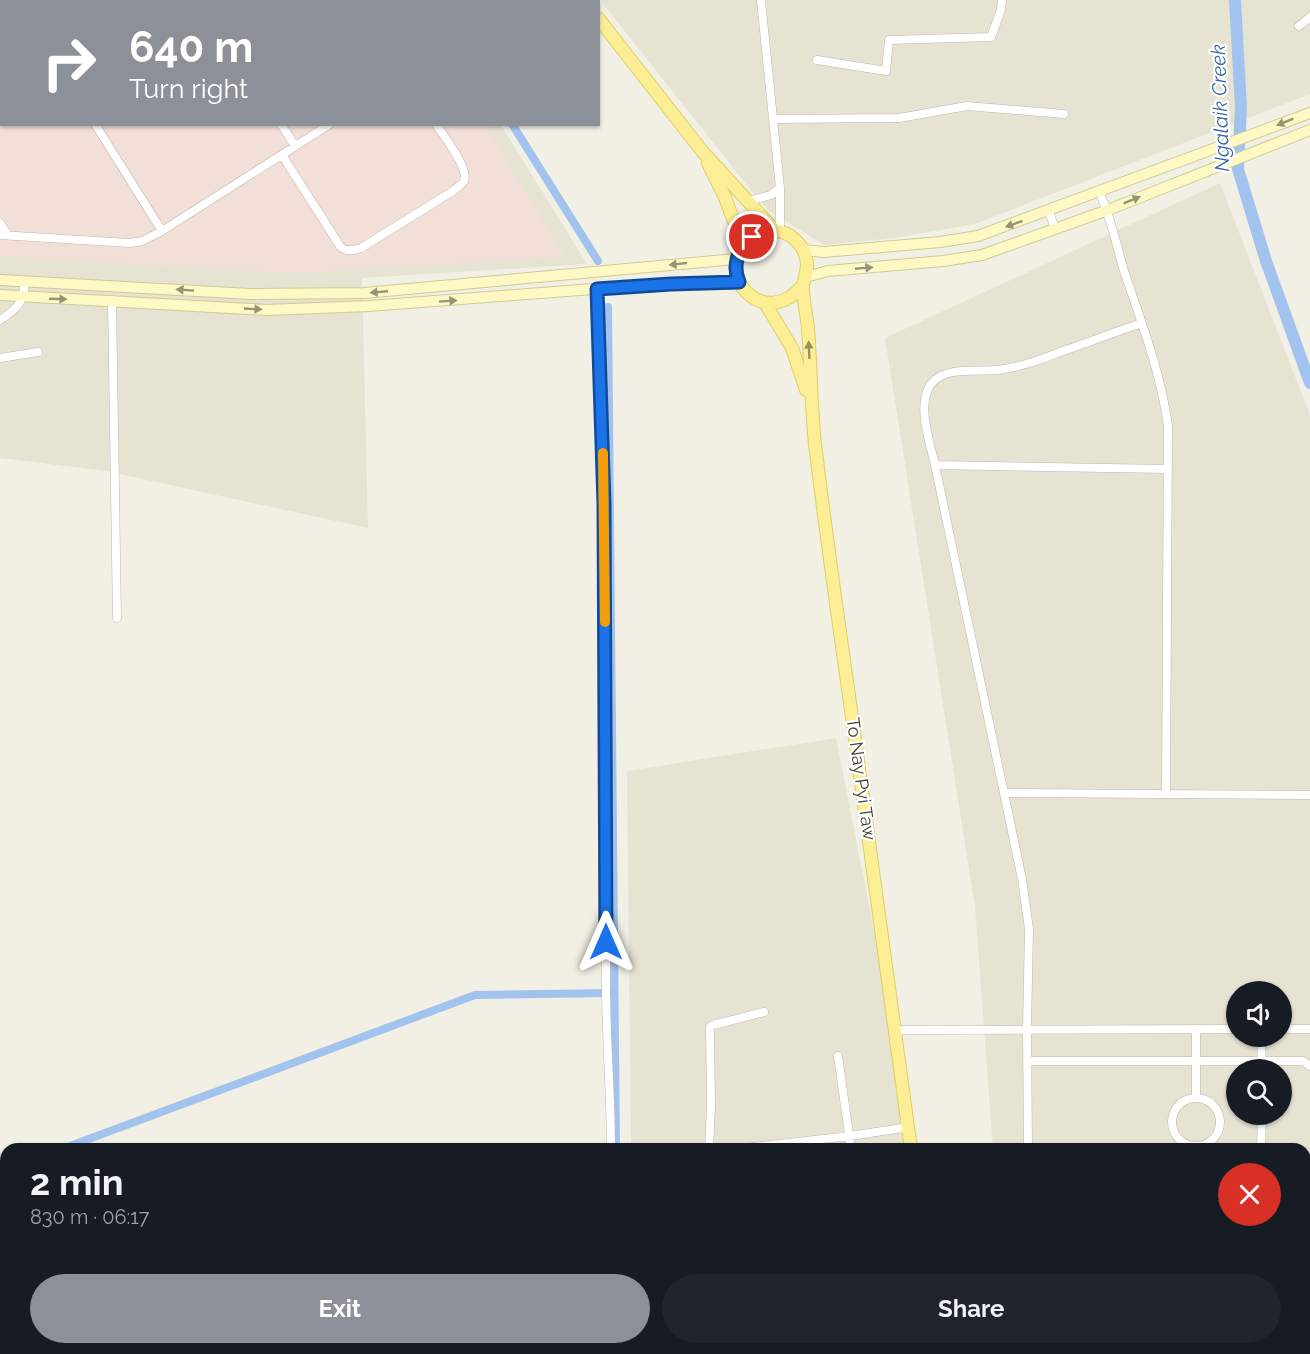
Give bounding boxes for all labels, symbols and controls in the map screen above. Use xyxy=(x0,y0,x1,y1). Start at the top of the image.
text: 640 m xyxy=(129,23,253,72)
icon: right xyxy=(30,24,108,102)
water label: Ngalaik Creek xyxy=(1206,44,1234,172)
text: Turn right xyxy=(129,73,248,104)
one-way arrow xyxy=(1276,118,1294,128)
one-way arrow xyxy=(1123,195,1141,204)
pin xyxy=(726,211,777,262)
icon: arrive xyxy=(735,220,768,253)
one-way arrow xyxy=(1005,220,1023,229)
one-way arrow xyxy=(669,259,688,269)
one-way arrow xyxy=(854,263,873,273)
one-way arrow xyxy=(175,286,194,295)
one-way arrow xyxy=(370,287,389,297)
one-way arrow xyxy=(49,294,68,303)
one-way arrow xyxy=(438,296,457,305)
one-way arrow xyxy=(244,304,263,313)
one-way arrow xyxy=(805,341,814,360)
street label: To Nay Pyi Taw xyxy=(842,716,881,842)
position arrow xyxy=(574,910,638,974)
map controls xyxy=(1226,981,1292,1125)
button: sound xyxy=(1226,981,1292,1047)
button: search xyxy=(1226,1059,1292,1125)
text: 2 min xyxy=(30,1161,123,1203)
button: close xyxy=(1218,1163,1281,1226)
text: 830 m · 06:17 xyxy=(30,1205,149,1229)
button: Exit xyxy=(30,1274,650,1343)
button: Share xyxy=(662,1274,1281,1343)

